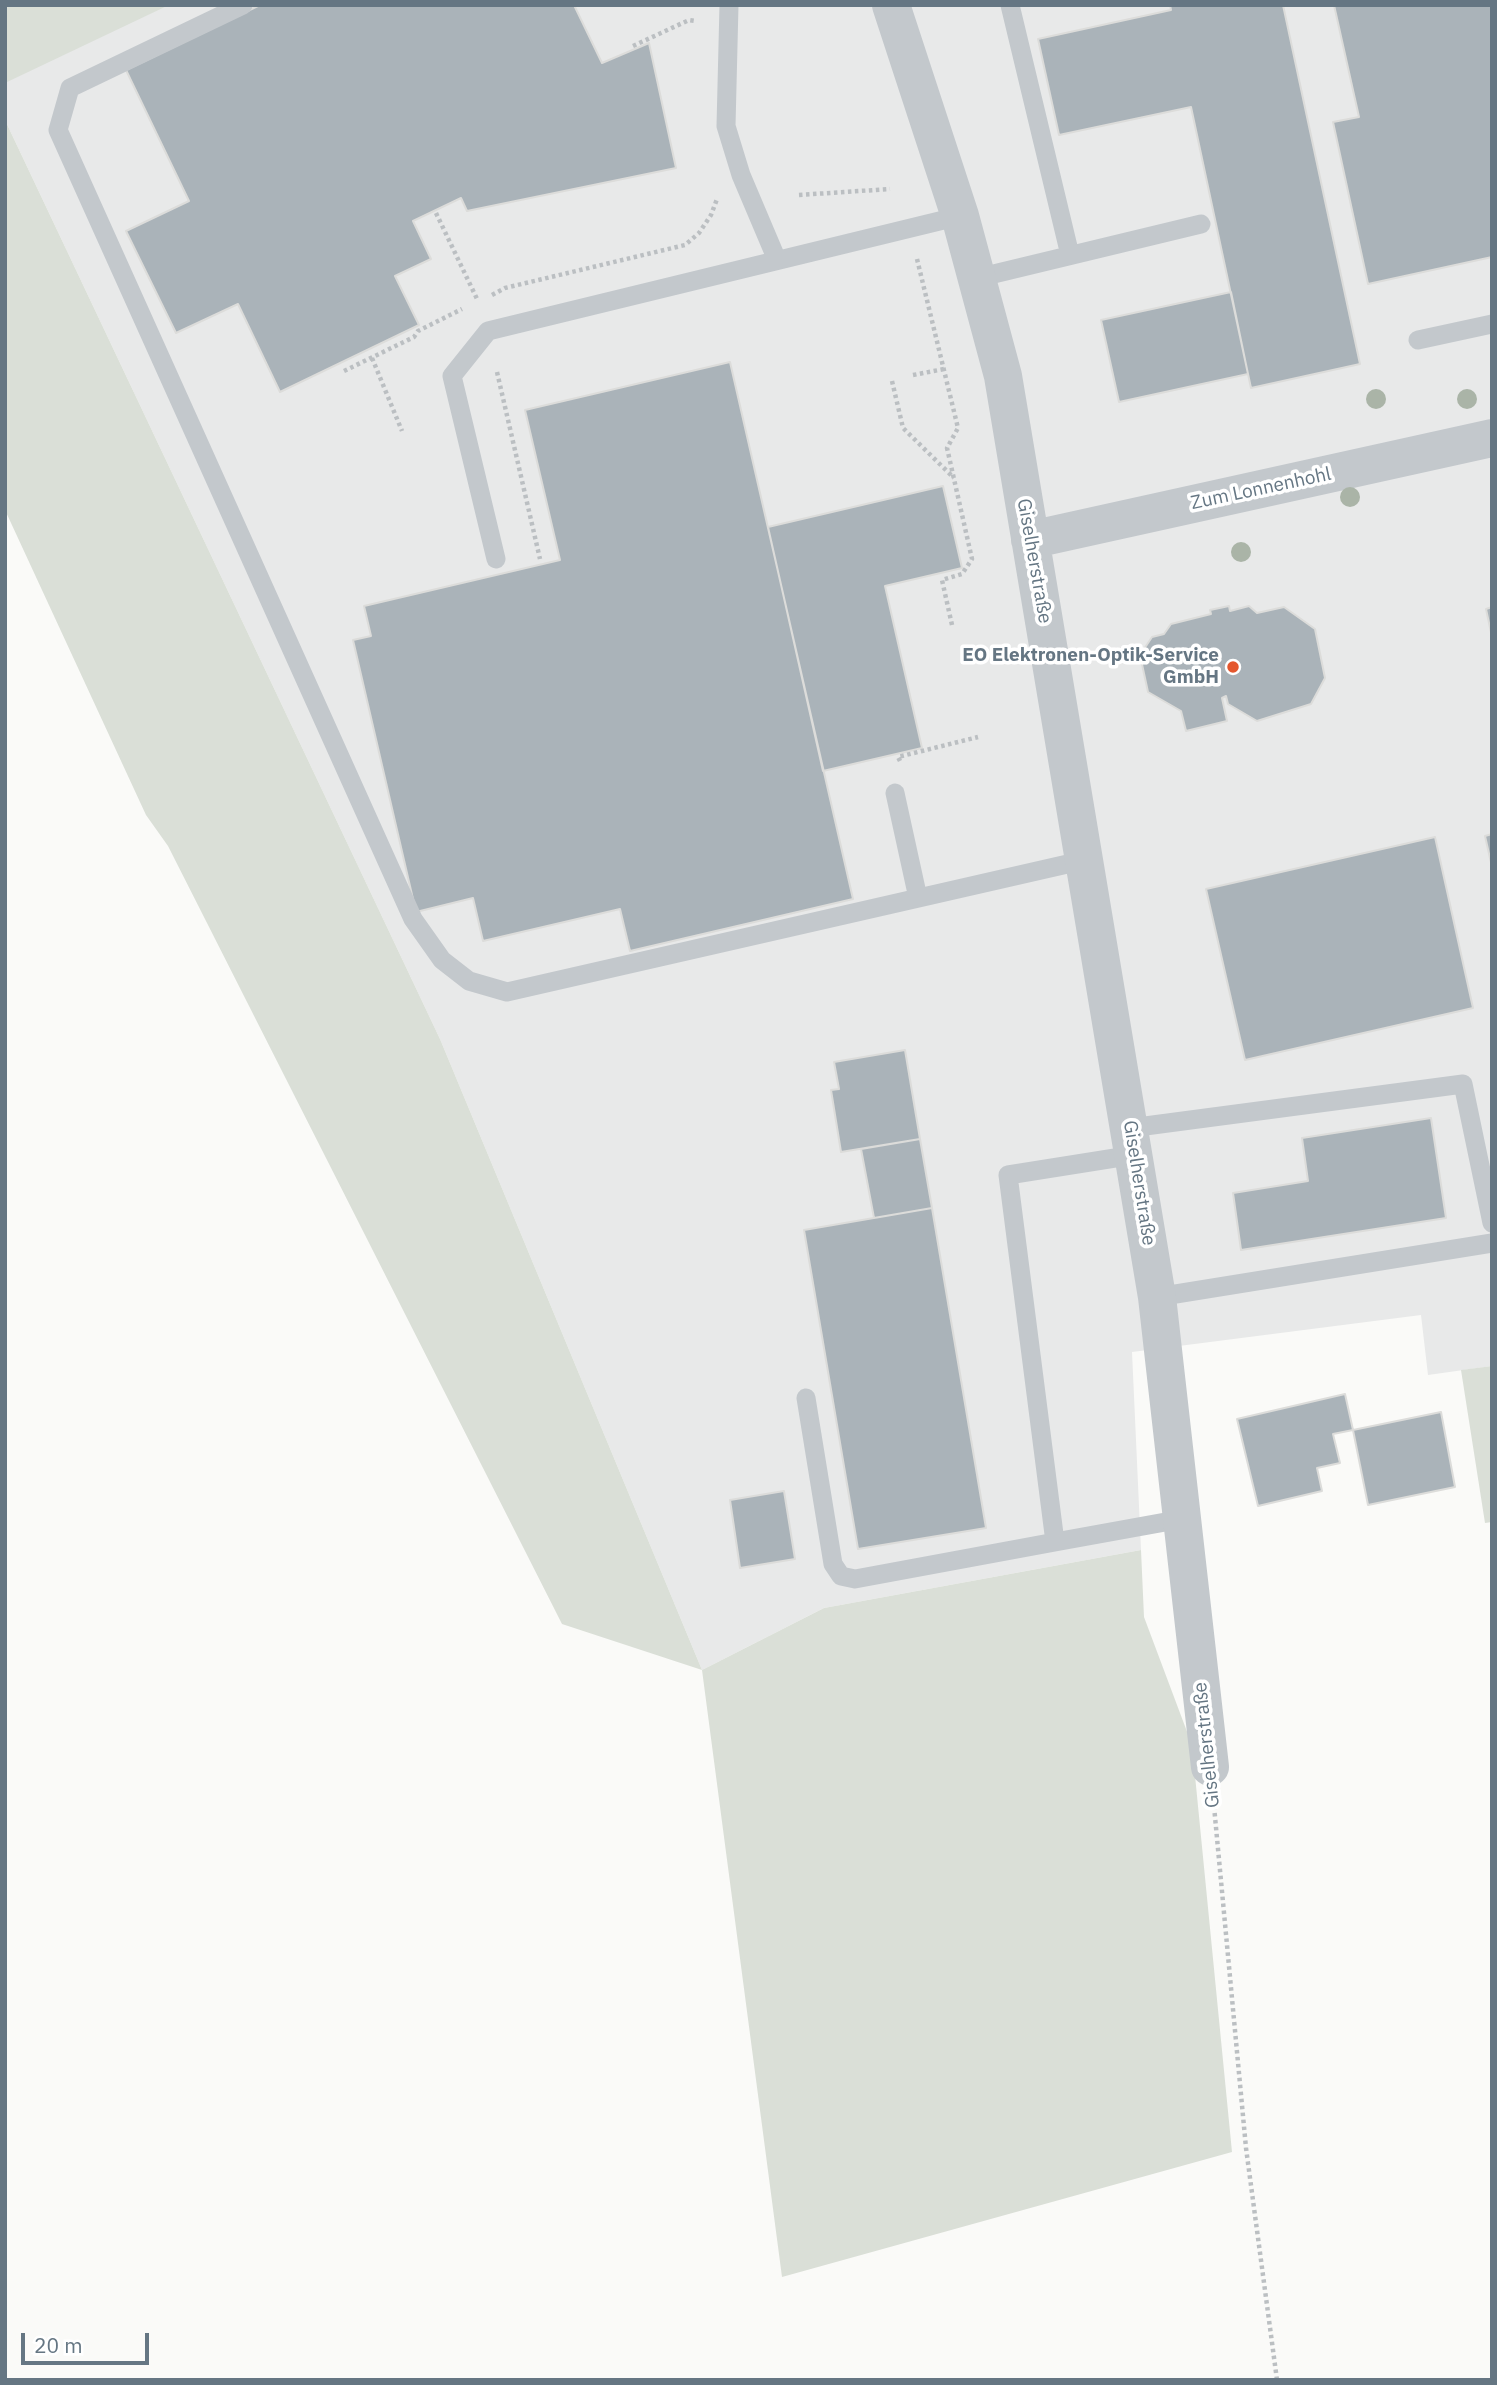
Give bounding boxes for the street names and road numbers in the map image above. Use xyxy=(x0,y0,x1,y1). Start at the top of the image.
street label: Zum Lonnenhohl xyxy=(1189,463,1333,515)
street label: Giselherstraße xyxy=(1012,497,1056,625)
street label: Giselherstraße xyxy=(1118,1119,1160,1247)
street label: Giselherstraße xyxy=(1189,1681,1225,1809)

